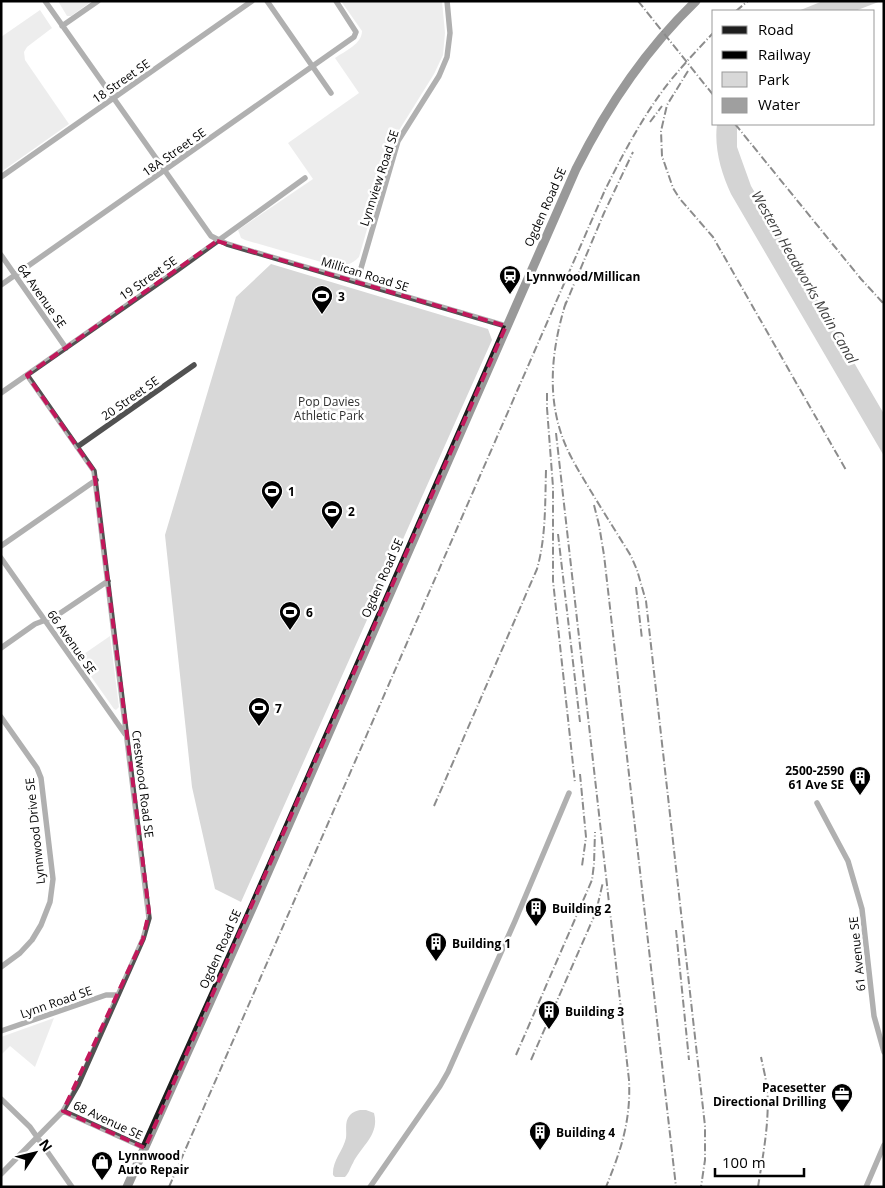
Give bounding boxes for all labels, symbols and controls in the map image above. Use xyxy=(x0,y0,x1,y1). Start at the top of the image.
legend xyxy=(712,10,875,125)
text: Road xyxy=(758,19,794,39)
text: Railway xyxy=(758,44,811,64)
street label: 18 Street SE xyxy=(89,55,153,107)
text: Park xyxy=(758,69,789,89)
text: Water xyxy=(758,94,800,114)
street label: 18A Street SE xyxy=(139,124,209,180)
street label: Lynnview Road SE xyxy=(355,128,403,228)
street label: Ogden Road SE xyxy=(520,165,570,249)
water label: Western Headworks Main Canal xyxy=(748,187,863,367)
street label: 19 Street SE xyxy=(116,252,180,304)
street label: Millican Road SE xyxy=(319,253,411,295)
street label: 64 Avenue SE xyxy=(14,260,70,332)
station icon: Lynnwood/Millican xyxy=(498,264,522,295)
place label: Lynnwood/Millican xyxy=(526,268,640,285)
sports icon: 3 xyxy=(310,284,334,315)
place label: 3 xyxy=(338,288,345,305)
street label: 20 Street SE xyxy=(98,372,162,424)
park label: Pop Davies Athletic Park xyxy=(294,393,365,424)
sports icon: 1 xyxy=(260,479,284,510)
place label: 1 xyxy=(288,483,295,500)
sports icon: 2 xyxy=(320,499,344,530)
place label: 2 xyxy=(348,503,355,520)
street label: Ogden Road SE xyxy=(357,536,407,620)
sports icon: 6 xyxy=(278,600,302,631)
place label: 6 xyxy=(306,604,313,621)
street label: 66 Avenue SE xyxy=(44,606,100,678)
sports icon: 7 xyxy=(247,696,271,727)
place label: 7 xyxy=(275,700,282,717)
street label: Crestwood Road SE xyxy=(128,729,158,839)
place label: 2500-2590 61 Ave SE xyxy=(785,762,844,793)
building icon: 2500-2590 61 Ave SE xyxy=(848,765,872,796)
street label: Lynnwood Drive SE xyxy=(21,777,49,885)
building icon: Building 2 xyxy=(524,896,548,927)
place label: Building 2 xyxy=(552,900,611,917)
street label: Ogden Road SE xyxy=(195,907,245,991)
street label: 61 Avenue SE xyxy=(845,916,869,992)
building icon: Building 1 xyxy=(424,931,448,962)
place label: Building 1 xyxy=(452,935,511,952)
street label: Lynn Road SE xyxy=(18,982,94,1022)
building icon: Building 3 xyxy=(537,999,561,1030)
place label: Building 3 xyxy=(565,1003,624,1020)
place label: Pacesetter Directional Drilling xyxy=(713,1079,827,1110)
office icon: Pacesetter Directional Drilling xyxy=(830,1082,854,1113)
street label: 68 Avenue SE xyxy=(70,1096,146,1144)
building icon: Building 4 xyxy=(528,1120,552,1151)
place label: Building 4 xyxy=(556,1124,615,1141)
north arrow xyxy=(10,1128,60,1178)
text: N xyxy=(35,1135,57,1155)
scale bar xyxy=(715,1146,804,1178)
place label: Lynnwood Auto Repair xyxy=(118,1147,189,1178)
shop icon: Lynnwood Auto Repair xyxy=(90,1150,114,1181)
text: 100 m xyxy=(722,1152,766,1172)

